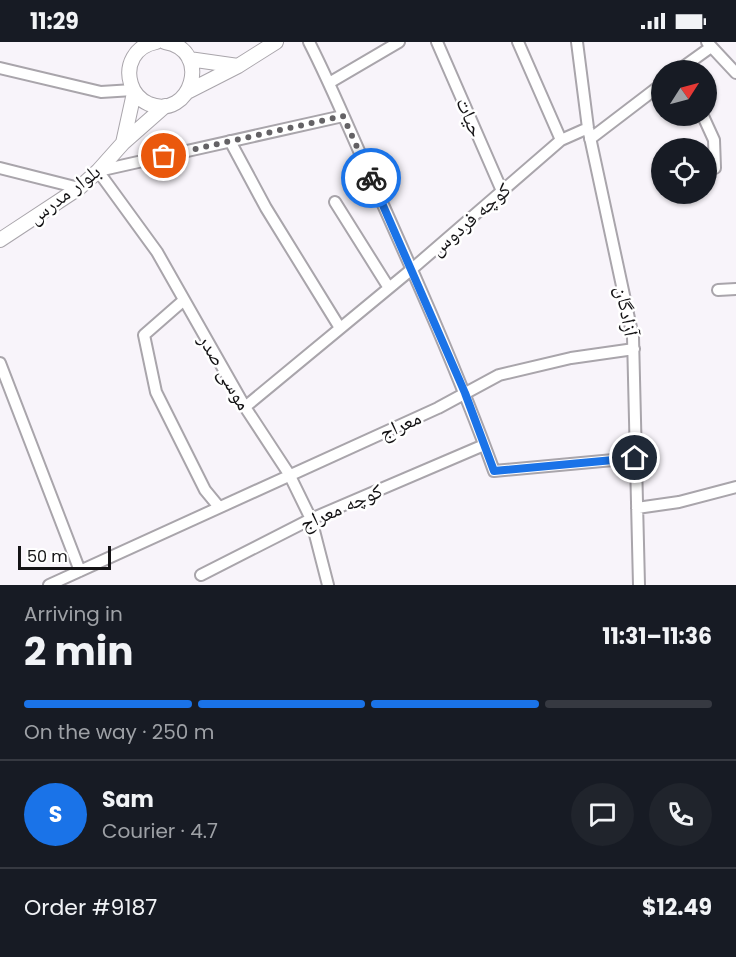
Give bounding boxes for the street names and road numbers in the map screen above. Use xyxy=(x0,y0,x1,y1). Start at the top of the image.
street label: حیات xyxy=(449,93,491,141)
street label: بلوار مدرس xyxy=(22,157,106,231)
street label: کوچه فردوس xyxy=(423,176,517,262)
street label: آزادگان xyxy=(608,283,646,339)
street label: موسی صدر xyxy=(191,328,258,415)
street label: معراج xyxy=(375,403,425,447)
street label: کوچه معراج xyxy=(295,476,387,538)

